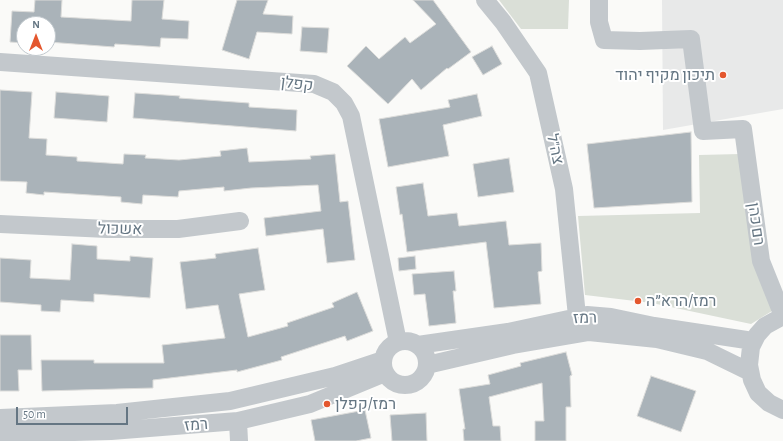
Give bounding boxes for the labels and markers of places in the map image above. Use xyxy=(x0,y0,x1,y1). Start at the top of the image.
place label: תיכון מקיף יהוד xyxy=(615,65,715,85)
marker: תיכון מקיף יהוד xyxy=(718,70,728,80)
place label: רמז/הרא״ה xyxy=(646,291,716,311)
marker: רמז/הרא״ה xyxy=(633,296,643,306)
place label: רמז/קפלן xyxy=(335,394,396,414)
marker: רמז/קפלן xyxy=(322,399,332,409)

